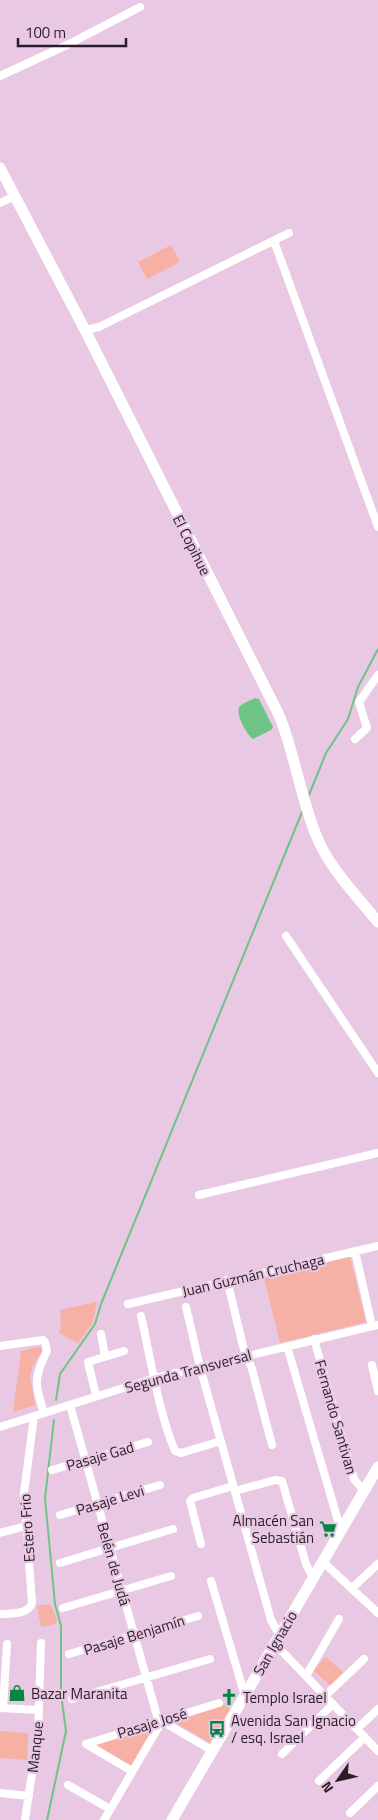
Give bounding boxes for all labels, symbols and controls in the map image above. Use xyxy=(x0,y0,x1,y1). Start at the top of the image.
scale bar xyxy=(18,15,125,47)
text: 100 m xyxy=(25,21,66,44)
street label: El Copihue xyxy=(167,510,217,580)
street label: Juan Guzmán Cruchaga xyxy=(180,1247,327,1303)
street label: Segunda Transversal xyxy=(122,1343,254,1399)
street label: Fernando Santivan xyxy=(309,1357,363,1477)
street label: Pasaje Gad xyxy=(63,1435,137,1477)
street label: Pasaje Levi xyxy=(73,1479,147,1521)
street label: Estero Frio xyxy=(13,1493,41,1563)
place label: Almacén San Sebastián xyxy=(232,1509,314,1549)
supermarket icon: Almacén San Sebastián xyxy=(318,1519,338,1539)
street label: Belén de Judá xyxy=(91,1520,137,1609)
street label: San Ignacio xyxy=(247,1606,303,1680)
street label: Pasaje Benjamín xyxy=(81,1609,187,1661)
place label: Bazar Maranita xyxy=(31,1682,128,1705)
shop icon: Bazar Maranita xyxy=(7,1683,27,1703)
place label: Templo Israel xyxy=(243,1686,327,1709)
church icon: Templo Israel xyxy=(219,1687,239,1707)
street label: Pasaje José xyxy=(114,1702,190,1744)
place label: Avenida San Ignacio / esq. Israel xyxy=(231,1709,356,1749)
bus stop icon: Avenida San Ignacio / esq. Israel xyxy=(207,1719,227,1739)
street label: Manque xyxy=(21,1720,49,1774)
north arrow xyxy=(313,1755,363,1805)
text: N xyxy=(315,1778,338,1797)

